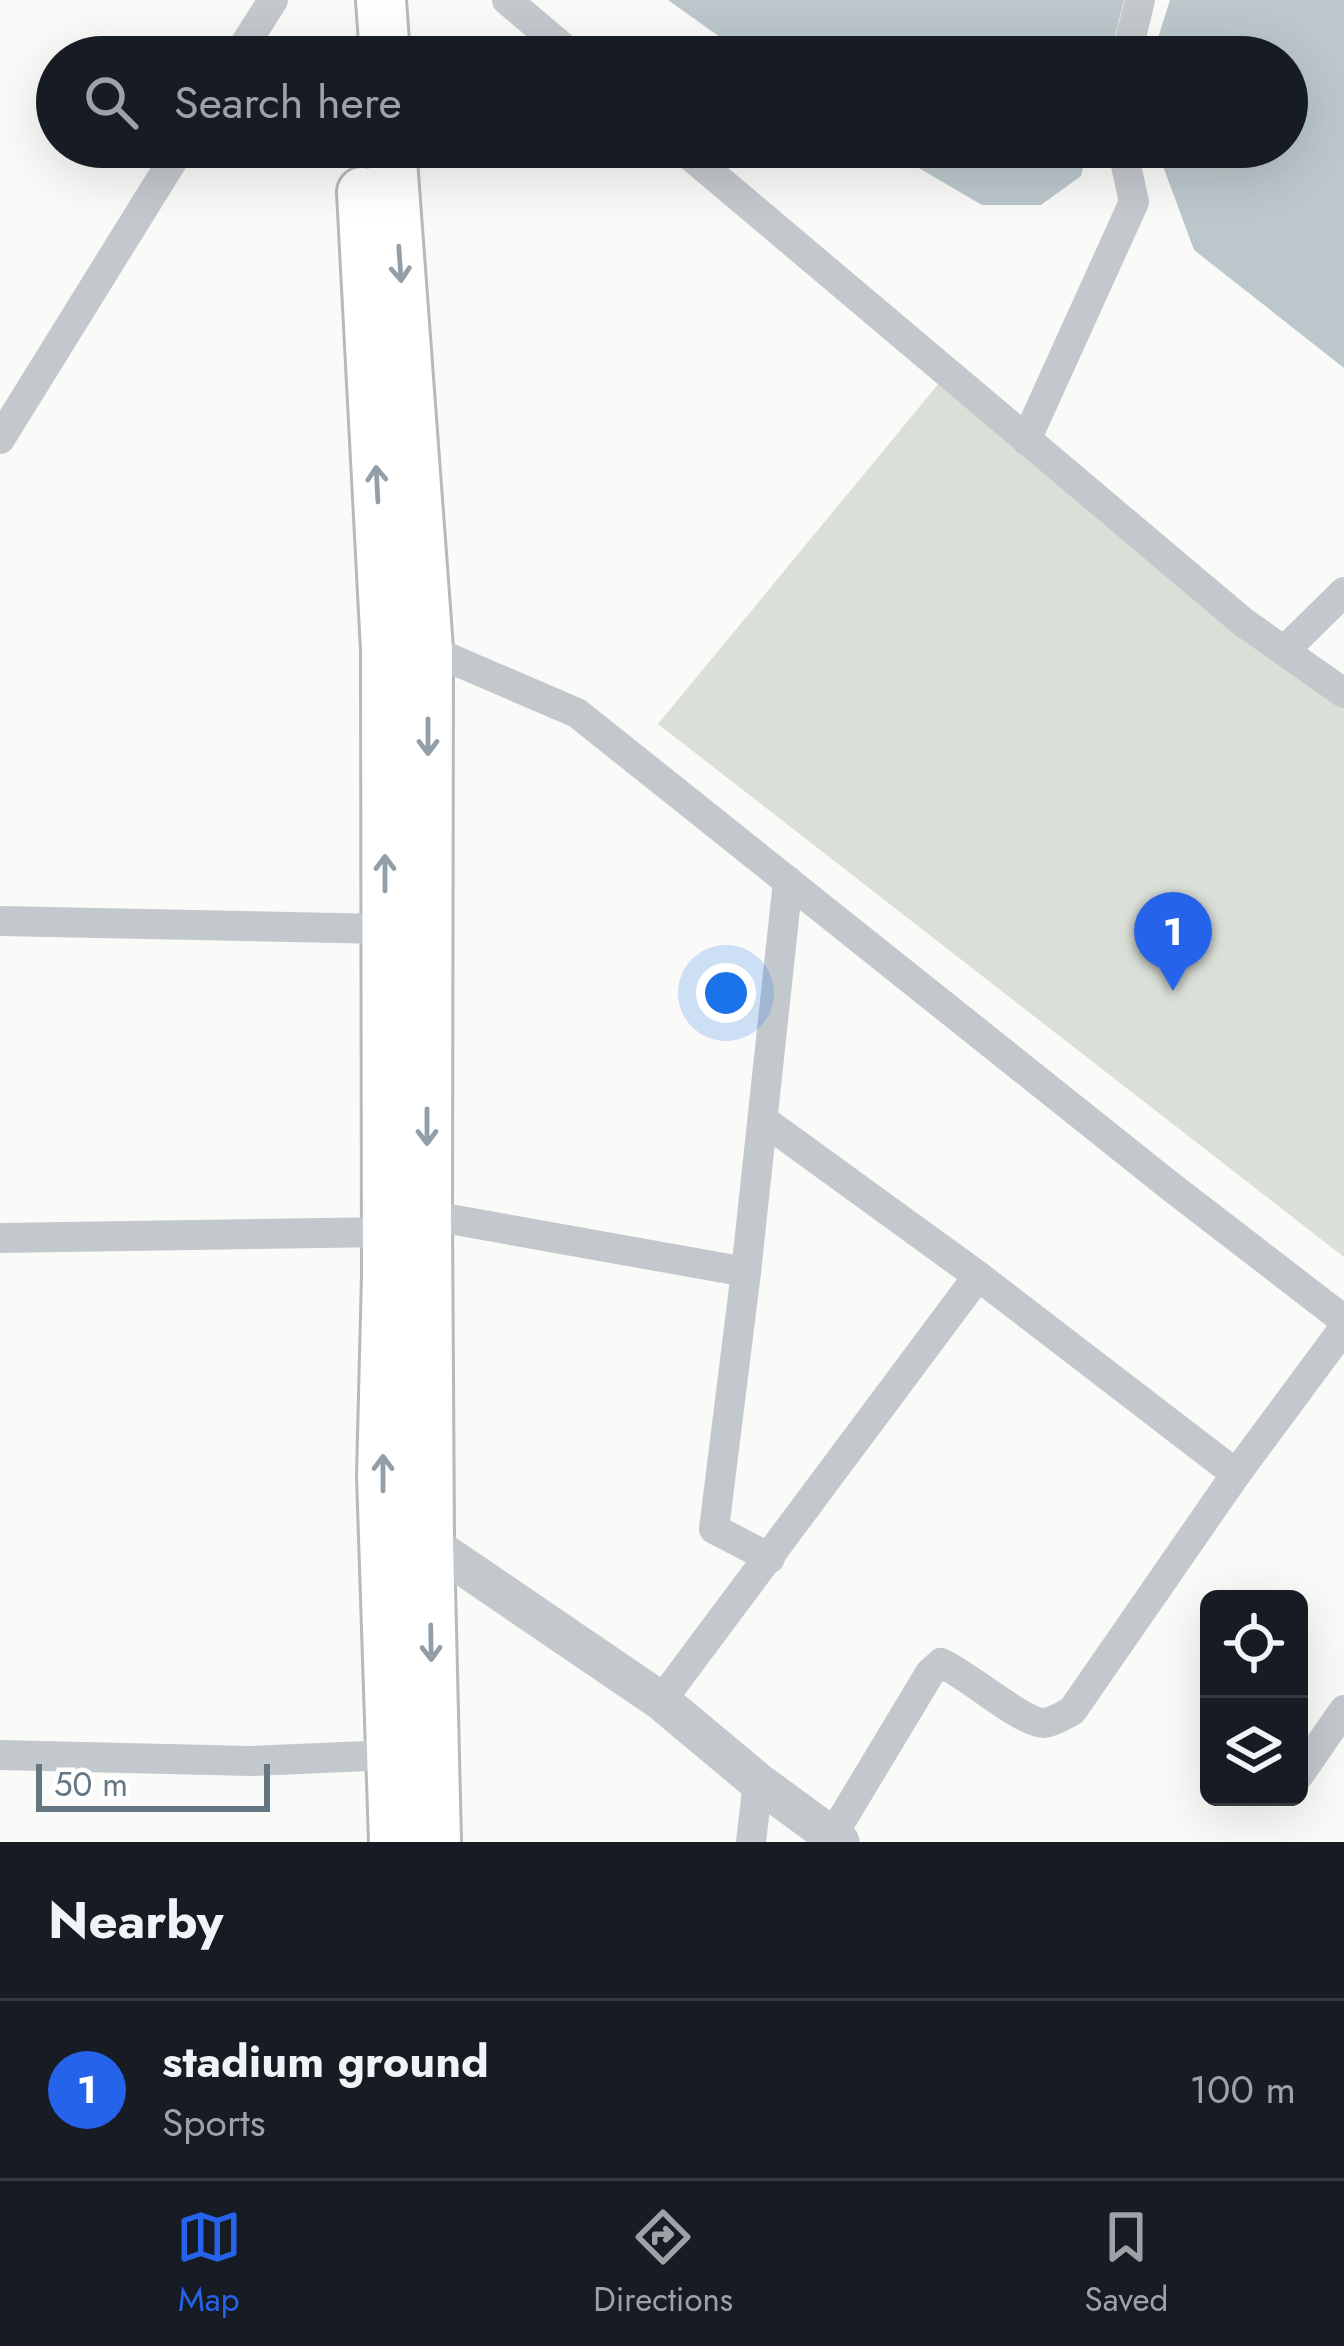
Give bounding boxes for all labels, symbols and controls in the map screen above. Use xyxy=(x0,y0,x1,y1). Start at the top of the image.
search box xyxy=(36,36,1308,168)
icon: search xyxy=(78,69,144,135)
text: Search here xyxy=(174,70,402,135)
one-way arrow xyxy=(388,244,411,283)
one-way arrow xyxy=(365,465,388,504)
one-way arrow xyxy=(417,717,439,756)
one-way arrow xyxy=(374,854,396,893)
pin: 1 xyxy=(1134,892,1212,991)
your location xyxy=(696,963,756,1023)
one-way arrow xyxy=(416,1107,438,1146)
one-way arrow xyxy=(372,1454,394,1493)
map controls xyxy=(1200,1590,1308,1806)
button: locate xyxy=(1200,1590,1308,1698)
one-way arrow xyxy=(420,1623,442,1662)
button: layers xyxy=(1200,1698,1308,1806)
scale bar xyxy=(36,1758,270,1811)
text: 50 m xyxy=(54,1761,128,1808)
text: Nearby xyxy=(48,1883,223,1957)
text: stadium ground xyxy=(162,2029,489,2094)
text: 1 xyxy=(77,2061,97,2118)
text: 100 m xyxy=(1190,2061,1296,2118)
text: Sports xyxy=(162,2094,265,2151)
tab: Map xyxy=(176,2204,242,2323)
tab: Directions xyxy=(593,2204,733,2323)
tab: Saved xyxy=(1085,2204,1168,2323)

